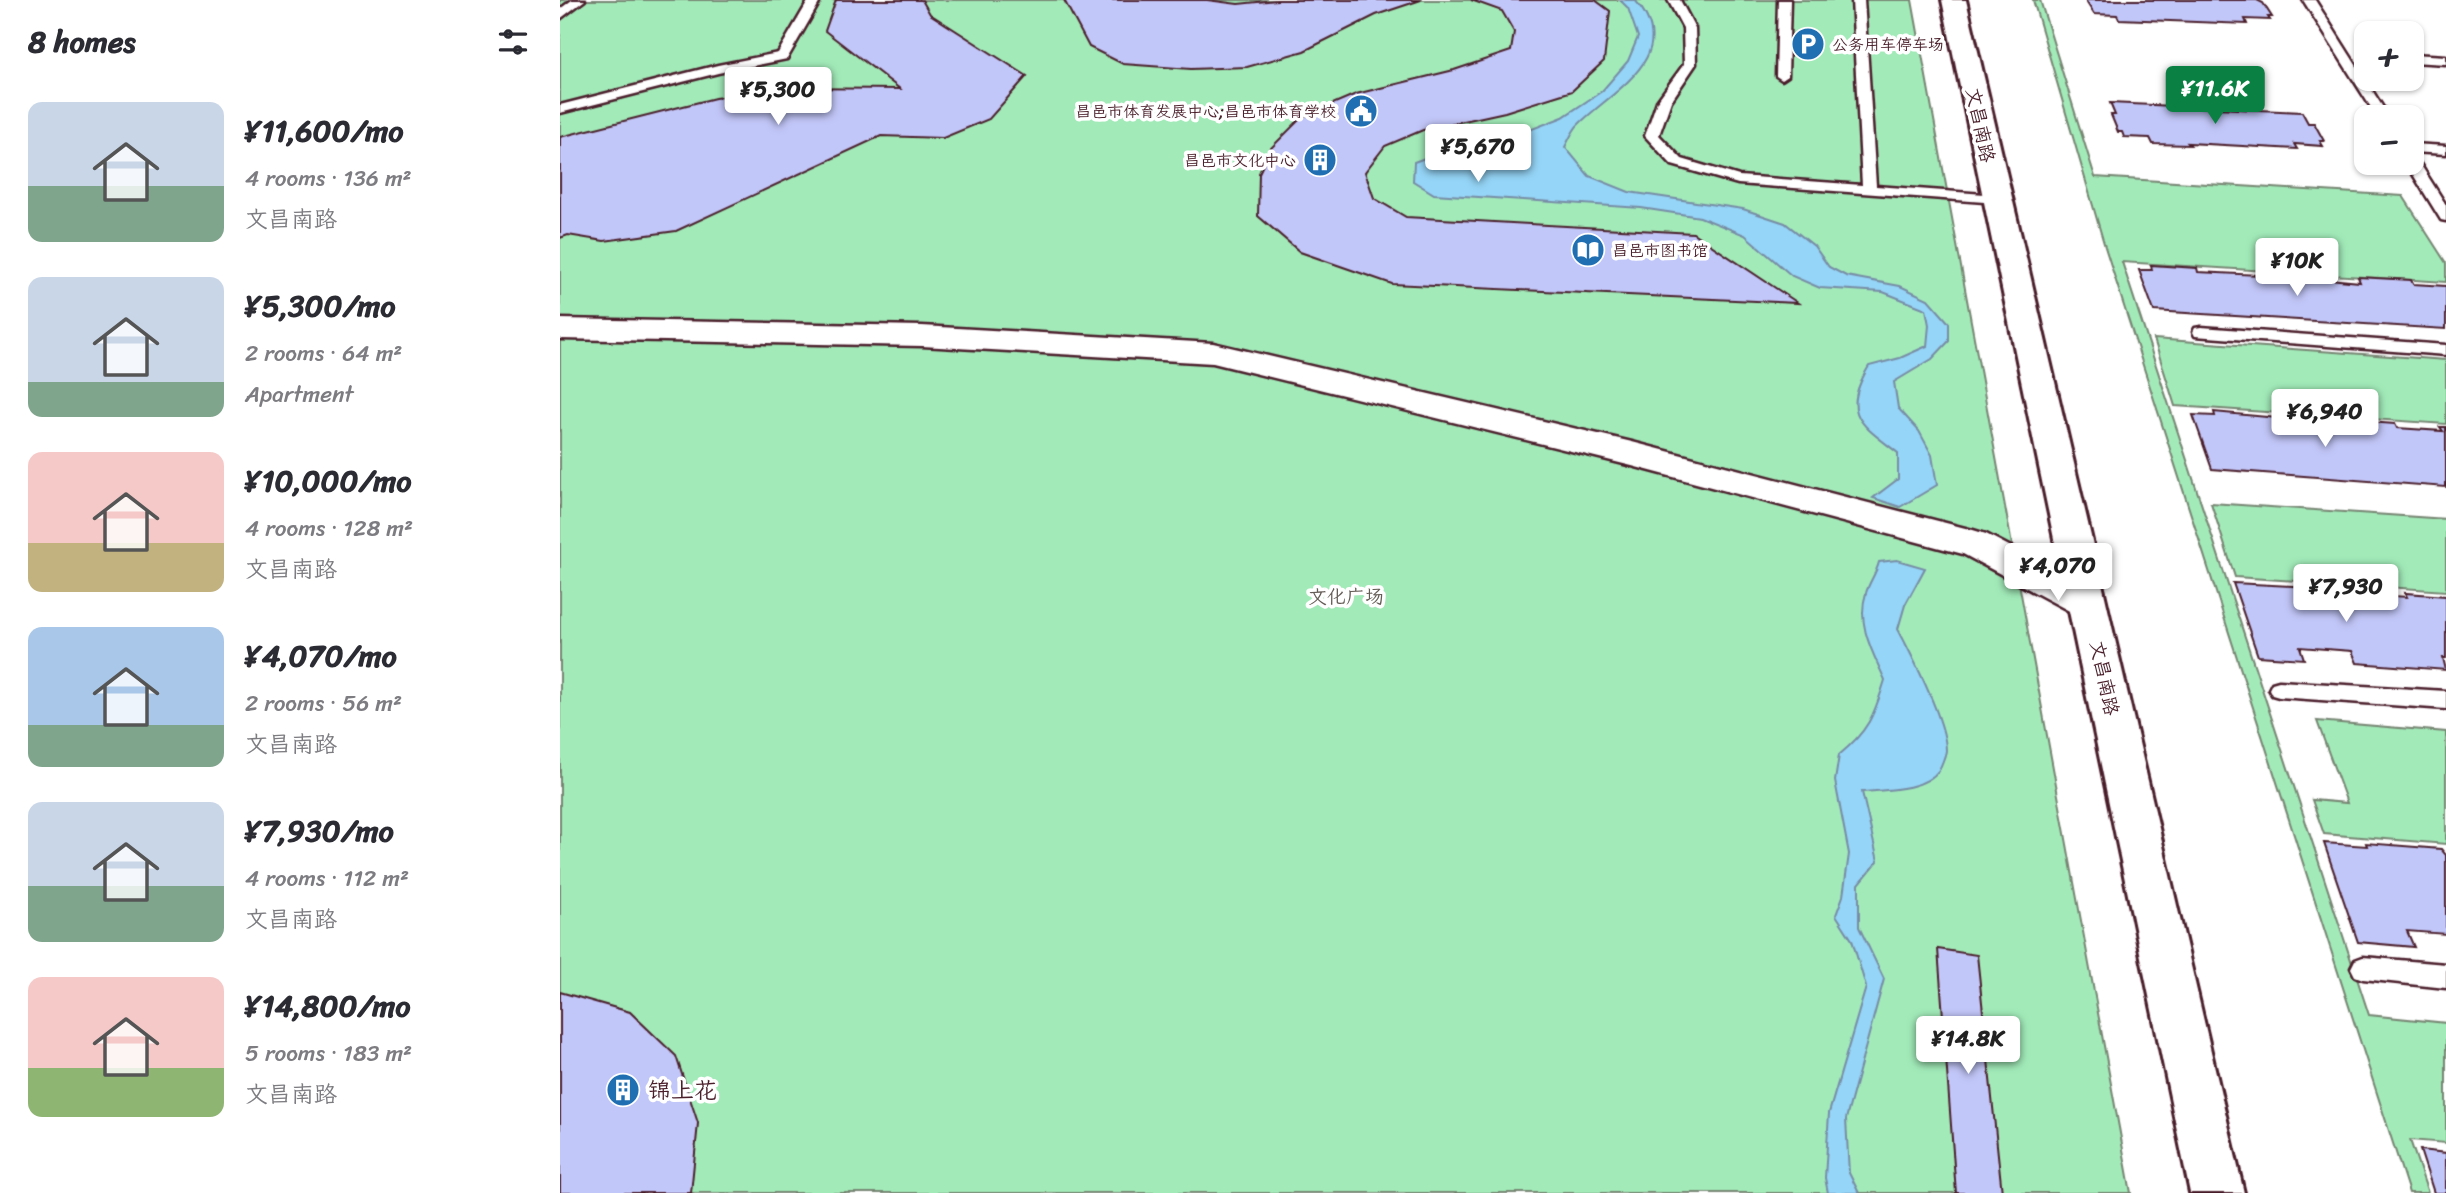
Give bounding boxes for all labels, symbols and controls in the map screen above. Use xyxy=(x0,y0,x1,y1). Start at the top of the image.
text: 8 homes xyxy=(28,15,136,69)
map controls xyxy=(2354,21,2424,175)
button: + xyxy=(2354,21,2424,91)
icon: filters xyxy=(494,23,532,61)
parking icon: 公务用车停车场 xyxy=(1789,25,1827,63)
place label: 公务用车停车场 xyxy=(1832,30,1944,59)
pin: ¥11.6K xyxy=(2158,66,2272,126)
pin: ¥5,300 xyxy=(721,68,835,127)
text: ¥11.6K xyxy=(2182,68,2248,109)
text: ¥5,300 xyxy=(741,69,815,110)
street label: 文昌南路 xyxy=(1956,84,2005,166)
public building icon: 昌邑市体育发展中心;昌邑市体育学校 xyxy=(1342,92,1380,130)
place label: 昌邑市体育发展中心;昌邑市体育学校 xyxy=(1075,97,1336,126)
text: ¥11,600/mo xyxy=(245,104,404,158)
button: − xyxy=(2354,105,2424,175)
pin: ¥5,670 xyxy=(1421,124,1535,184)
text: ¥5,670 xyxy=(1441,126,1515,167)
icon: home xyxy=(84,130,168,214)
building icon: 昌邑市文化中心 xyxy=(1301,141,1339,179)
place label: 昌邑市文化中心 xyxy=(1184,146,1296,175)
text: 4 rooms · 136 m² xyxy=(245,158,412,199)
text: 文昌南路 xyxy=(245,199,337,240)
library icon: 昌邑市图书馆 xyxy=(1569,231,1607,269)
place label: 昌邑市图书馆 xyxy=(1612,236,1708,265)
pin: ¥10K xyxy=(2256,238,2338,298)
text: ¥10K xyxy=(2271,240,2323,281)
text: ¥5,300/mo xyxy=(245,279,396,333)
icon: home xyxy=(84,305,168,389)
text: 2 rooms · 64 m² xyxy=(245,333,402,374)
text: Apartment xyxy=(245,374,354,415)
pin: ¥6,940 xyxy=(2268,390,2382,449)
text: ¥6,940 xyxy=(2287,391,2363,432)
text: ¥10,000/mo xyxy=(245,454,412,508)
icon: home xyxy=(84,480,168,564)
text: 4 rooms · 128 m² xyxy=(245,508,413,549)
pin: ¥4,070 xyxy=(2001,544,2115,603)
text: ¥4,070 xyxy=(2020,545,2096,586)
text: 文昌南路 xyxy=(245,549,337,590)
pin: ¥7,930 xyxy=(2289,564,2403,624)
text: ¥7,930 xyxy=(2309,566,2383,607)
park label: 文化广场 xyxy=(1308,580,1384,613)
text: ¥4,070/mo xyxy=(245,629,397,683)
street label: 文昌南路 xyxy=(2080,637,2129,719)
icon: home xyxy=(84,655,168,739)
text: 2 rooms · 56 m² xyxy=(245,683,402,724)
text: 文昌南路 xyxy=(245,724,337,765)
text: ¥7,930/mo xyxy=(245,804,394,858)
icon: home xyxy=(84,830,168,914)
text: 4 rooms · 112 m² xyxy=(245,858,409,899)
text: 文昌南路 xyxy=(245,899,337,940)
text: ¥14,800/mo xyxy=(245,979,411,1033)
icon: home xyxy=(84,1005,168,1089)
pin: ¥14.8K xyxy=(1911,1016,2025,1076)
text: ¥14.8K xyxy=(1932,1018,2004,1059)
text: 5 rooms · 183 m² xyxy=(245,1033,412,1074)
place label: 锦上花 xyxy=(648,1070,717,1111)
building icon: 锦上花 xyxy=(604,1071,642,1109)
text: 文昌南路 xyxy=(245,1074,337,1115)

